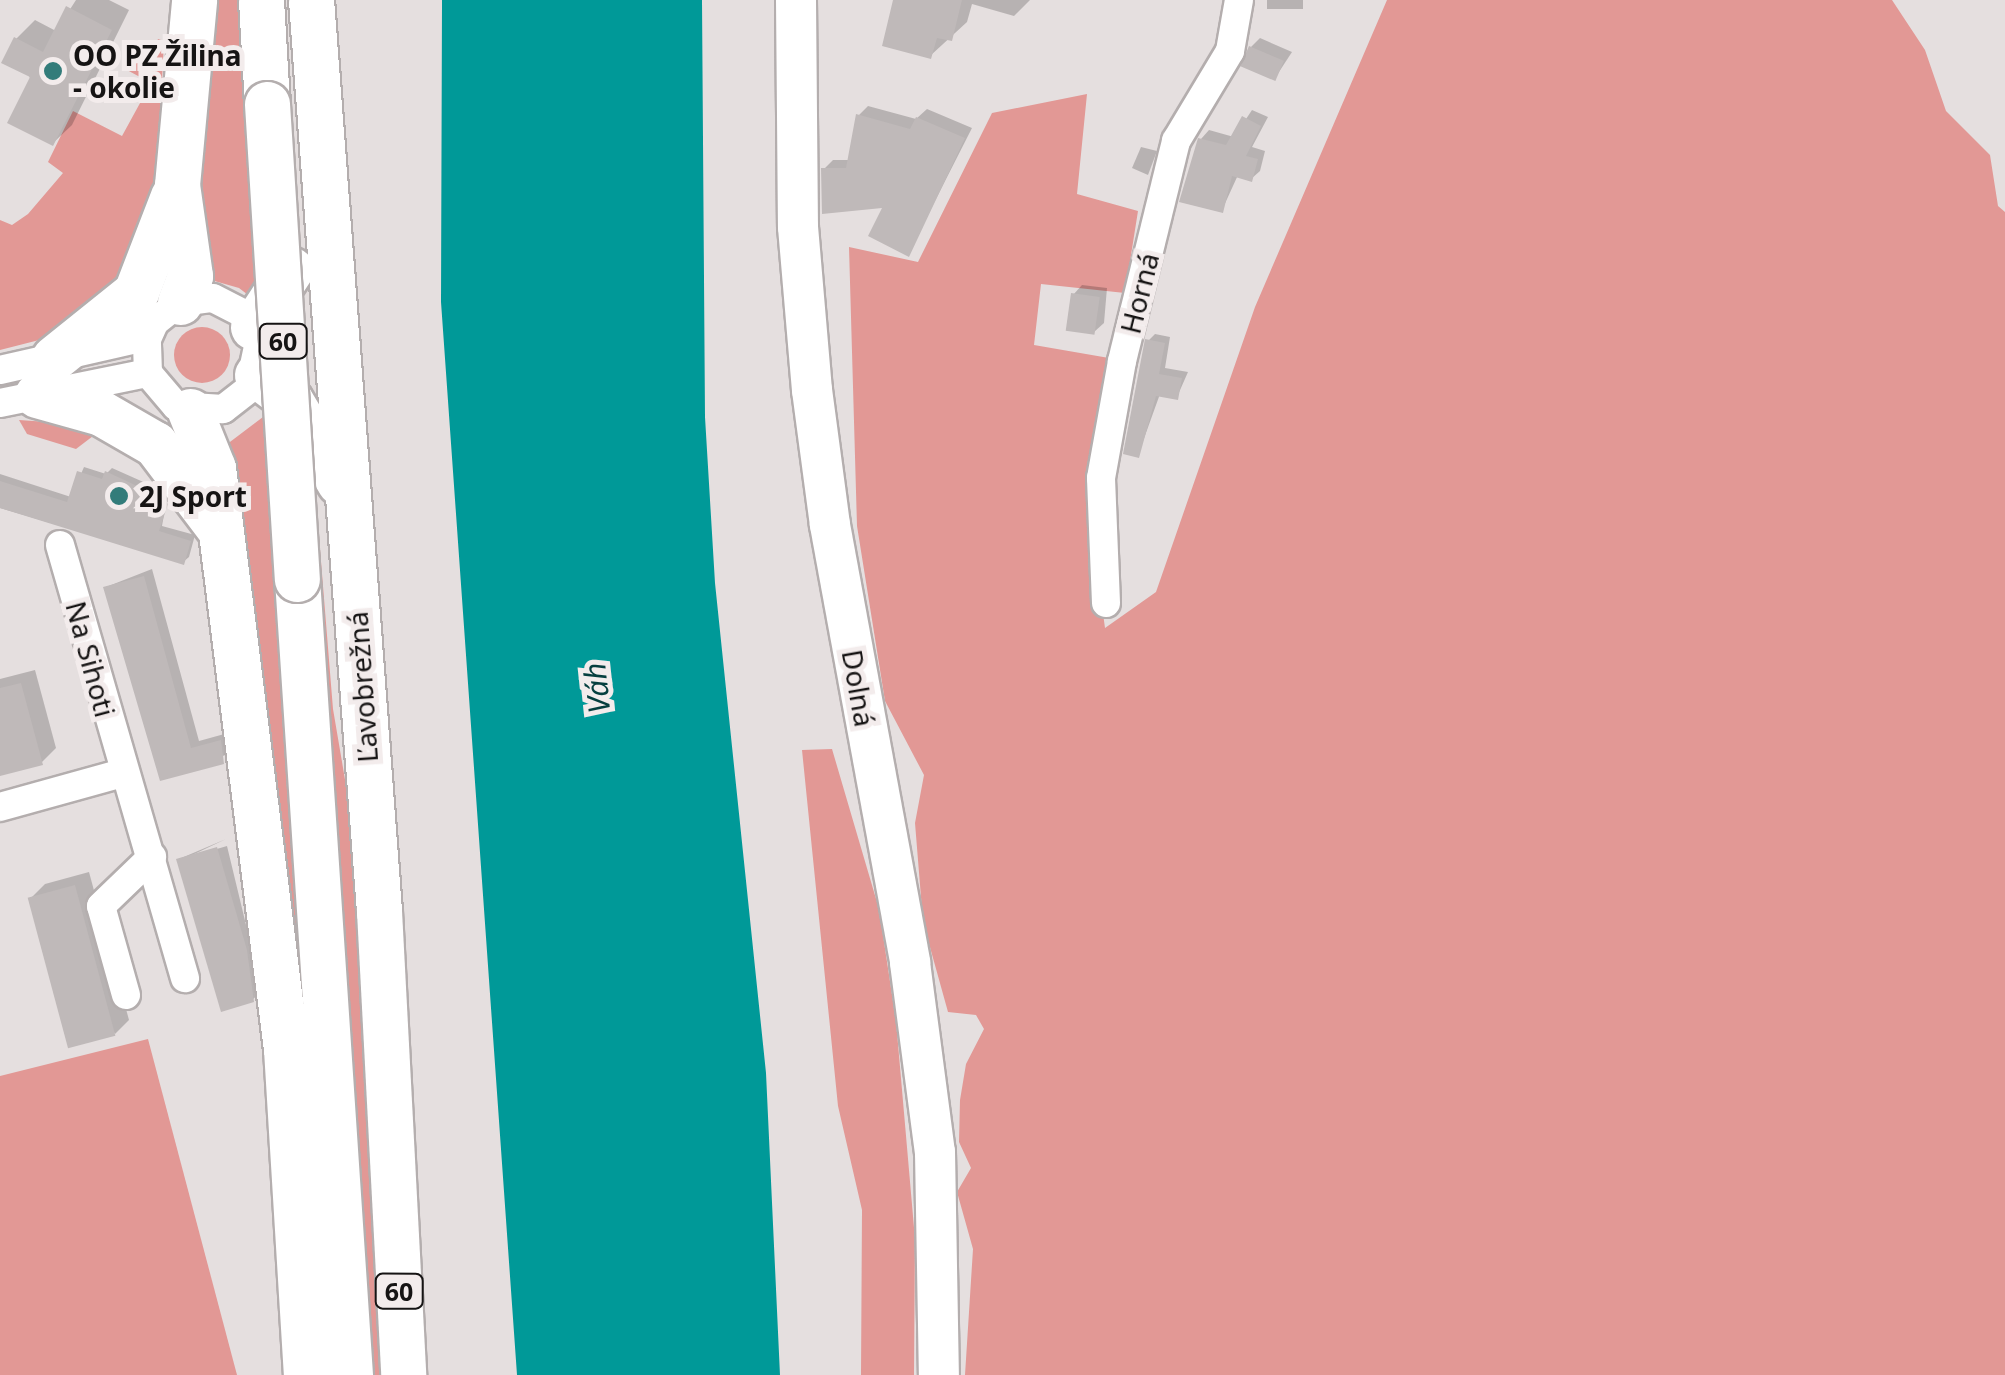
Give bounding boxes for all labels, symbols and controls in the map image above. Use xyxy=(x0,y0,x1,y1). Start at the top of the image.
place label: OO PZ Žilina - okolie xyxy=(73,38,241,104)
marker: OO PZ Žilina - okolie xyxy=(42,60,64,82)
street label: Horná xyxy=(1113,249,1165,337)
road number: 60 xyxy=(258,321,308,361)
place label: 2J Sport xyxy=(139,479,247,513)
marker: 2J Sport xyxy=(108,485,130,507)
street label: Na Sihoti xyxy=(59,597,123,721)
street label: Ľavobrežná xyxy=(340,610,384,764)
street label: Dolná xyxy=(836,647,882,729)
water label: Váh xyxy=(576,661,618,715)
road number: 60 xyxy=(374,1271,424,1311)

